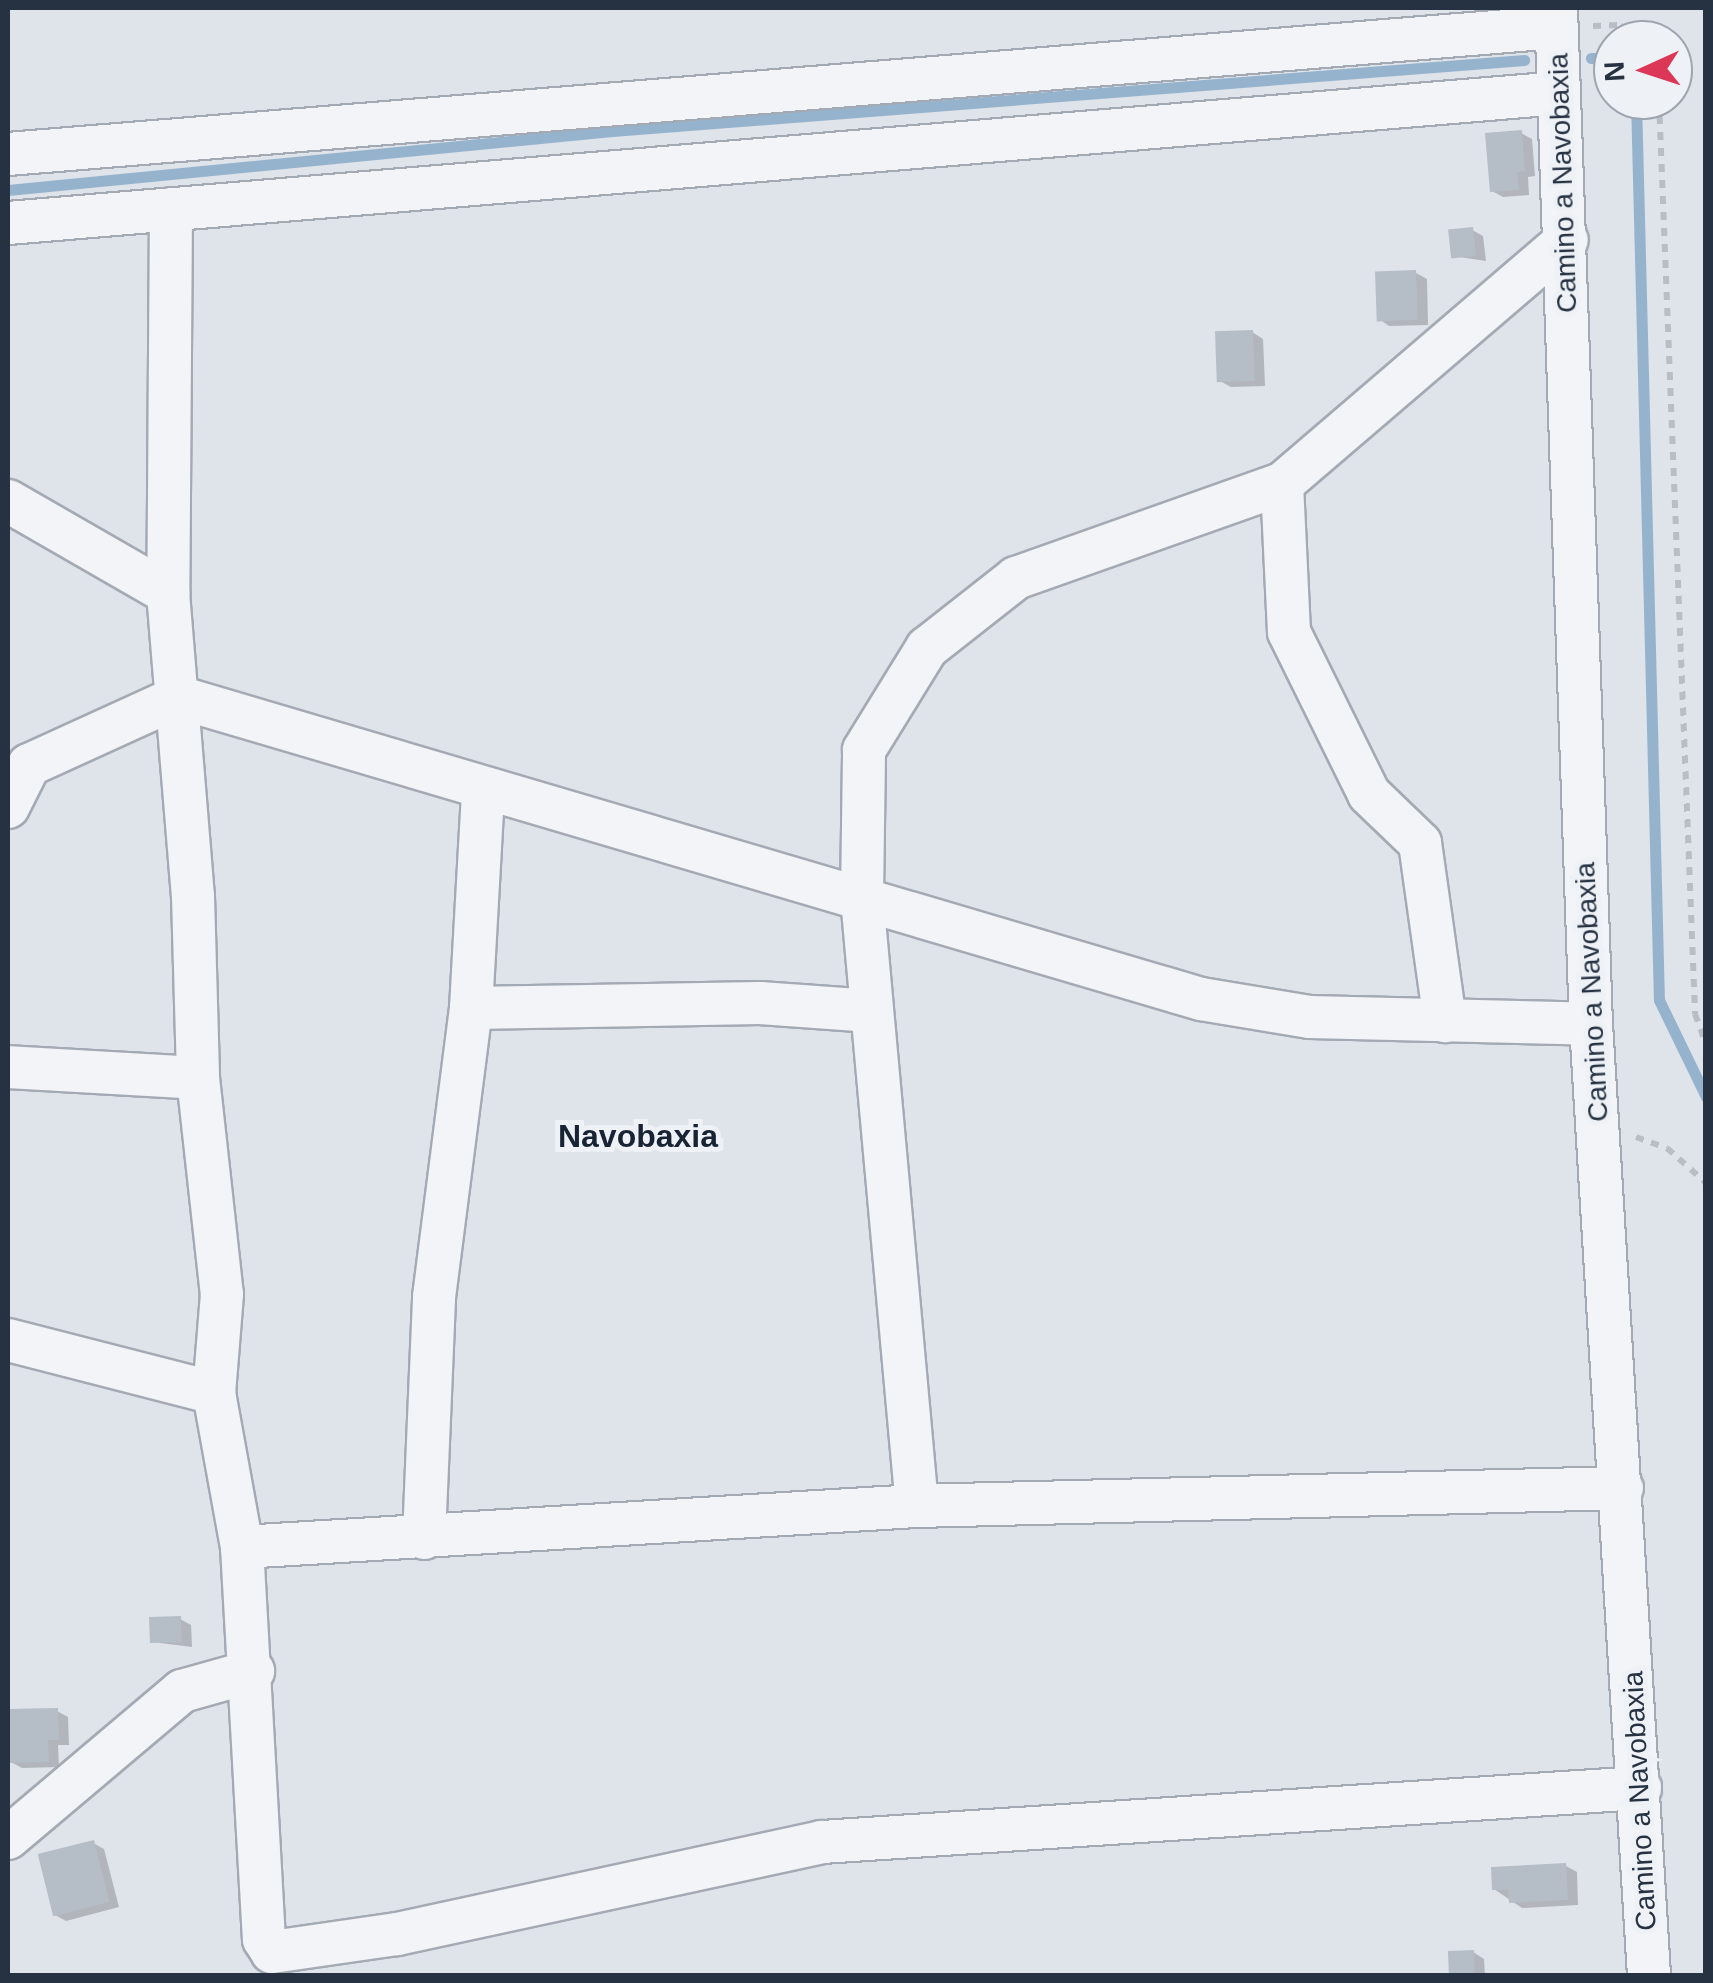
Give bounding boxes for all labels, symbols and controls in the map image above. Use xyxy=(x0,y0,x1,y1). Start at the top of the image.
north arrow xyxy=(1593,20,1693,120)
street label: Camino a Navobaxia xyxy=(1542,53,1584,313)
text: N xyxy=(1599,61,1631,82)
street label: Camino a Navobaxia xyxy=(1568,861,1616,1123)
district label: Navobaxia xyxy=(558,1117,718,1155)
street label: Camino a Navobaxia xyxy=(1616,1670,1664,1932)

